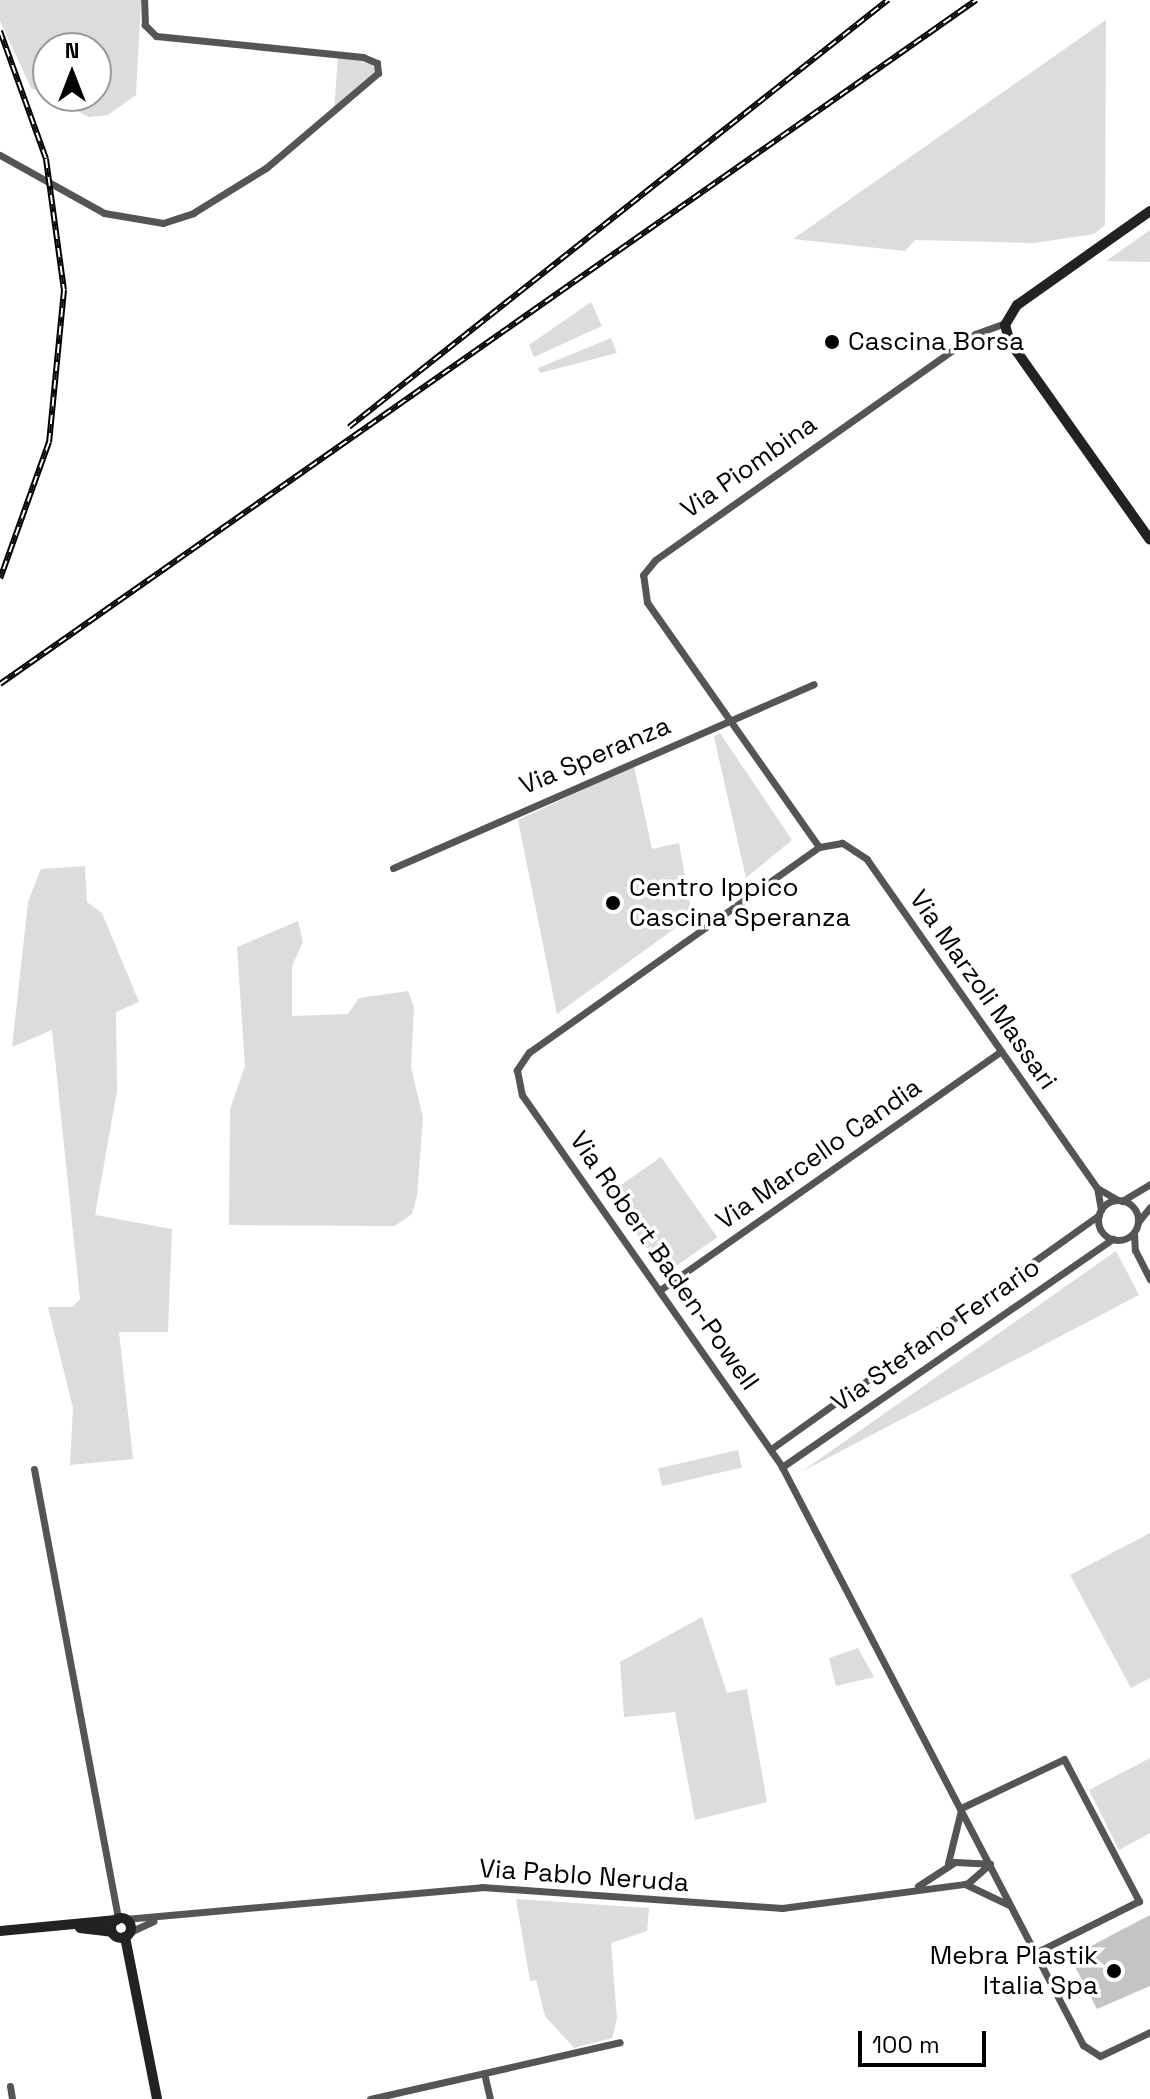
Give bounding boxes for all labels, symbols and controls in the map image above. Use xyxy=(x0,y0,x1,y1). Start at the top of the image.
north arrow xyxy=(32,32,112,112)
text: N xyxy=(65,36,79,64)
place label: Cascina Borsa xyxy=(848,326,1024,358)
marker: Cascina Borsa xyxy=(823,333,841,351)
street label: Via Piombina xyxy=(675,409,823,525)
street label: Via Speranza xyxy=(515,710,675,802)
place label: Centro Ippico Cascina Speranza xyxy=(629,872,850,934)
street label: Via Marzoli Massari xyxy=(903,885,1063,1095)
marker: Centro Ippico Cascina Speranza xyxy=(604,894,622,912)
street label: Via Marcello Candia xyxy=(711,1072,927,1236)
street label: Via Robert Baden-Powell xyxy=(563,1126,765,1396)
street label: Via Stefano Ferrario xyxy=(826,1251,1046,1419)
street label: Via Pablo Neruda xyxy=(478,1853,690,1899)
place label: Mebra Plastik Italia Spa xyxy=(930,1940,1098,2002)
marker: Mebra Plastik Italia Spa xyxy=(1105,1962,1123,1980)
scale bar xyxy=(862,2015,990,2065)
text: 100 m xyxy=(872,2029,940,2060)

